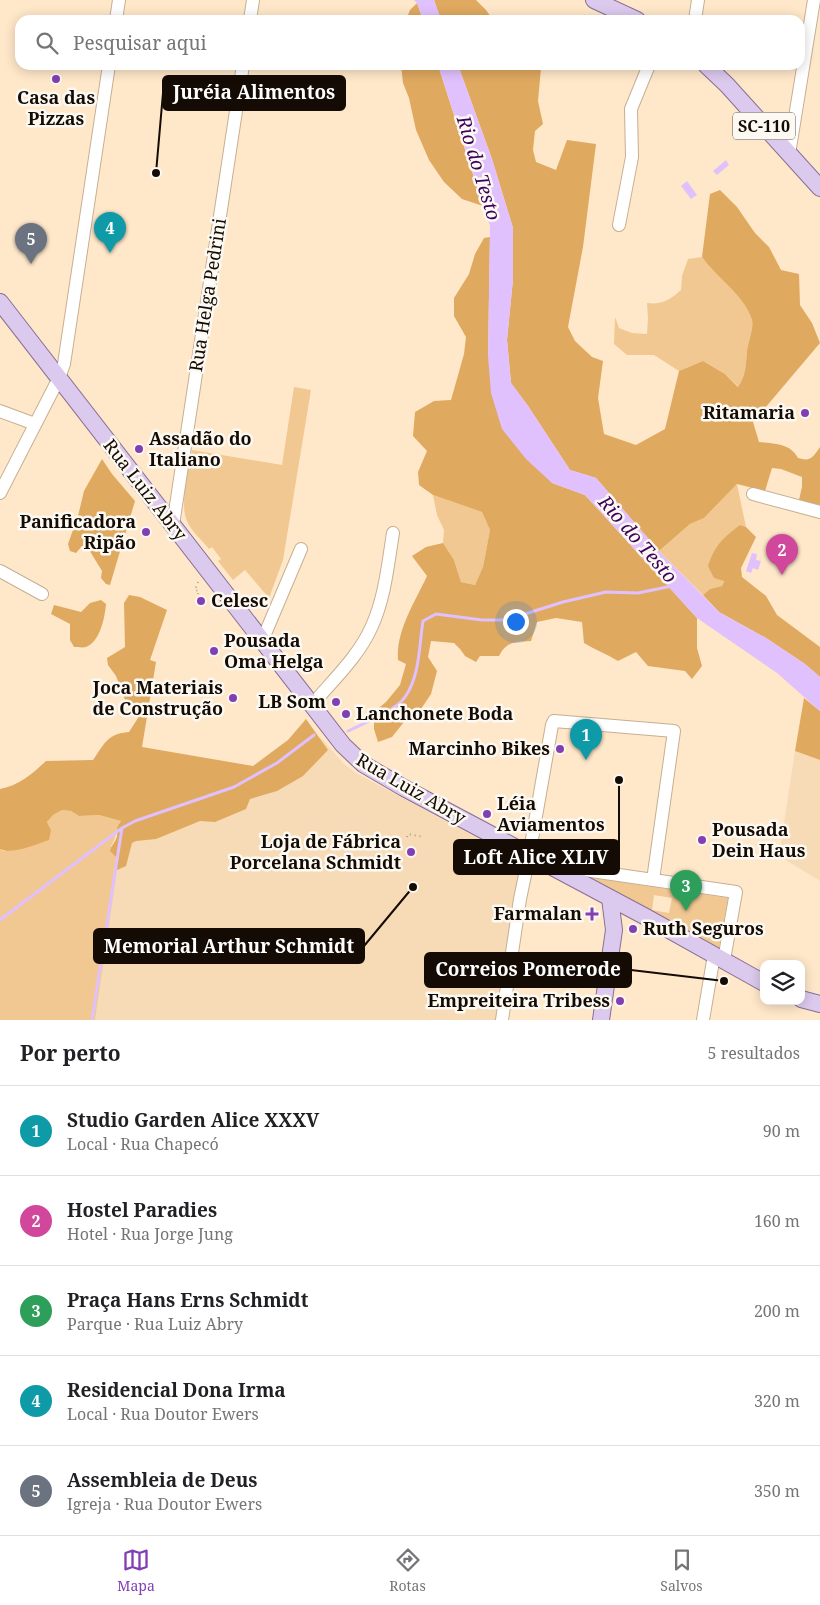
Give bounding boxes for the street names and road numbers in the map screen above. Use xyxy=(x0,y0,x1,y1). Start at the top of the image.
road number: SC-110 xyxy=(733,112,795,140)
street label: Rua Helga Pedrini xyxy=(183,216,231,373)
street label: Rua Luiz Abry xyxy=(99,434,194,546)
street label: Rua Luiz Abry xyxy=(352,747,471,830)

